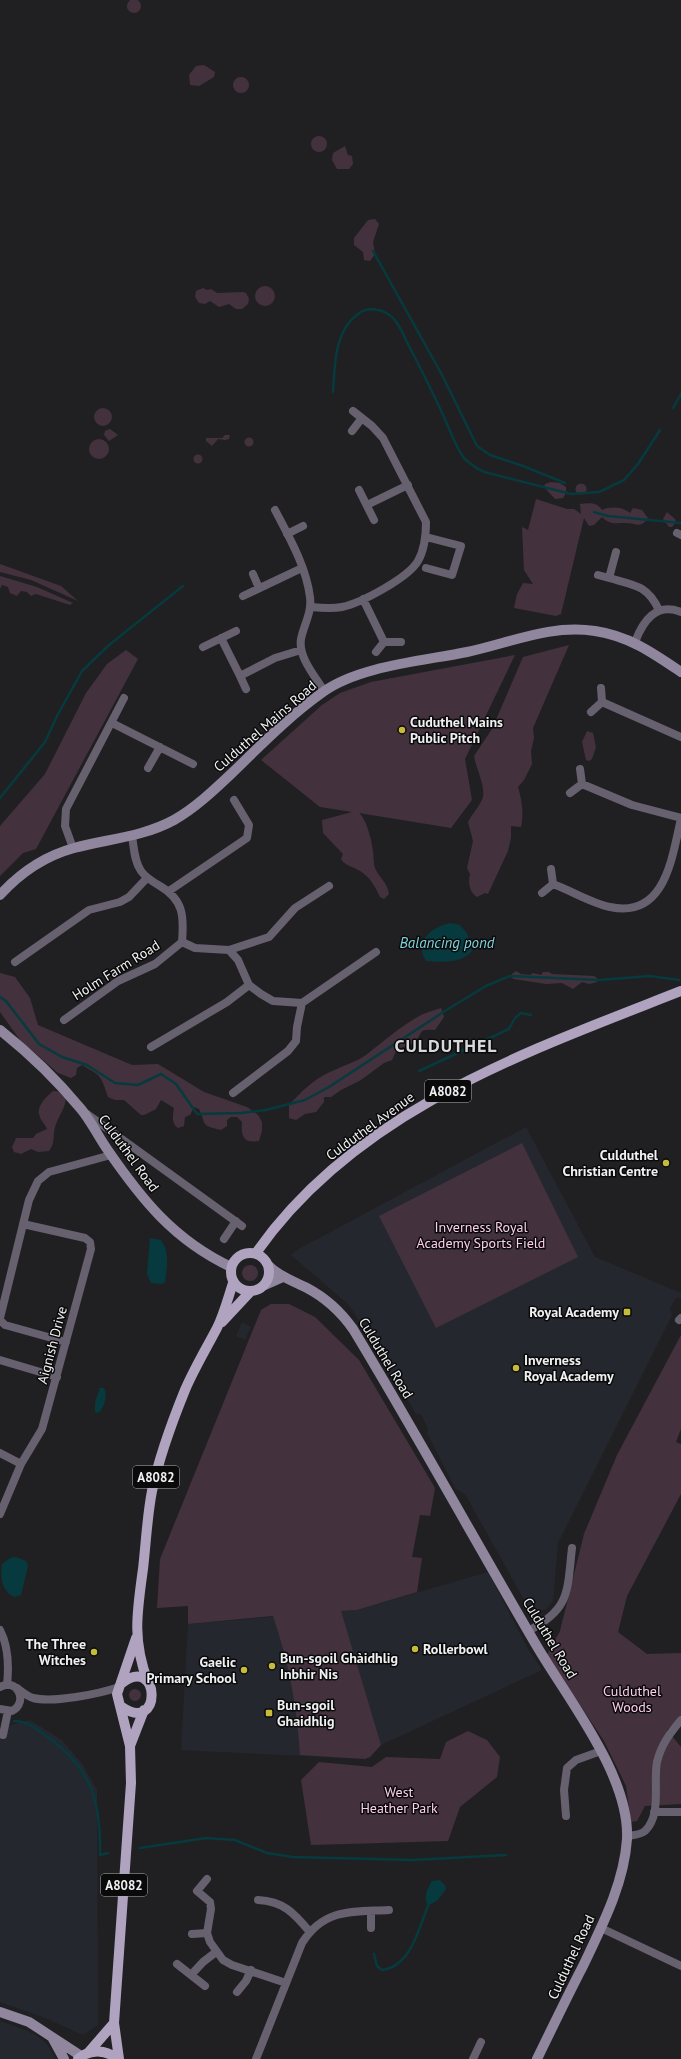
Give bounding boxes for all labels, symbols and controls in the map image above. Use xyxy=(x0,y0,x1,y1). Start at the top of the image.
street label: Culduthel Mains Road xyxy=(210,676,320,776)
place label: Cuduthel Mains Public Pitch xyxy=(410,713,503,747)
marker: Cuduthel Mains Public Pitch xyxy=(397,725,407,735)
water label: Balancing pond xyxy=(400,933,495,952)
street label: Holm Farm Road xyxy=(69,936,163,1004)
district label: CULDUTHEL xyxy=(394,1034,498,1057)
road number: A8082 xyxy=(425,1080,471,1102)
street label: Culduthel Avenue xyxy=(322,1088,418,1164)
street label: Culduthel Road xyxy=(95,1111,163,1195)
place label: Culduthel Christian Centre xyxy=(562,1146,659,1180)
marker: Culduthel Christian Centre xyxy=(661,1158,671,1168)
park label: Inverness Royal Academy Sports Field xyxy=(417,1218,545,1252)
place label: Royal Academy xyxy=(529,1303,619,1321)
street label: Aignish Drive xyxy=(33,1304,71,1386)
marker: Royal Academy xyxy=(622,1307,632,1317)
street label: Culduthel Road xyxy=(355,1314,417,1402)
place label: Inverness Royal Academy xyxy=(524,1351,614,1385)
marker: Inverness Royal Academy xyxy=(511,1363,521,1373)
road number: A8082 xyxy=(133,1466,179,1488)
street label: Culduthel Road xyxy=(519,1594,581,1682)
place label: The Three Witches xyxy=(26,1635,86,1669)
place label: Rollerbowl xyxy=(423,1640,489,1658)
marker: Rollerbowl xyxy=(410,1644,420,1654)
marker: The Three Witches xyxy=(89,1647,99,1657)
place label: Bun-sgoil Ghàidhlig Inbhir Nis xyxy=(280,1649,398,1683)
place label: Gaelic Primary School xyxy=(147,1653,237,1687)
marker: Bun-sgoil Ghàidhlig Inbhir Nis xyxy=(267,1661,277,1671)
marker: Gaelic Primary School xyxy=(239,1665,249,1675)
park label: Culduthel Woods xyxy=(603,1682,661,1716)
place label: Bun-sgoil Ghaidhlig xyxy=(277,1696,335,1730)
marker: Bun-sgoil Ghaidhlig xyxy=(264,1708,274,1718)
park label: West Heather Park xyxy=(360,1783,438,1817)
road number: A8082 xyxy=(101,1874,147,1896)
street label: Culduthel Road xyxy=(544,1912,598,2002)

